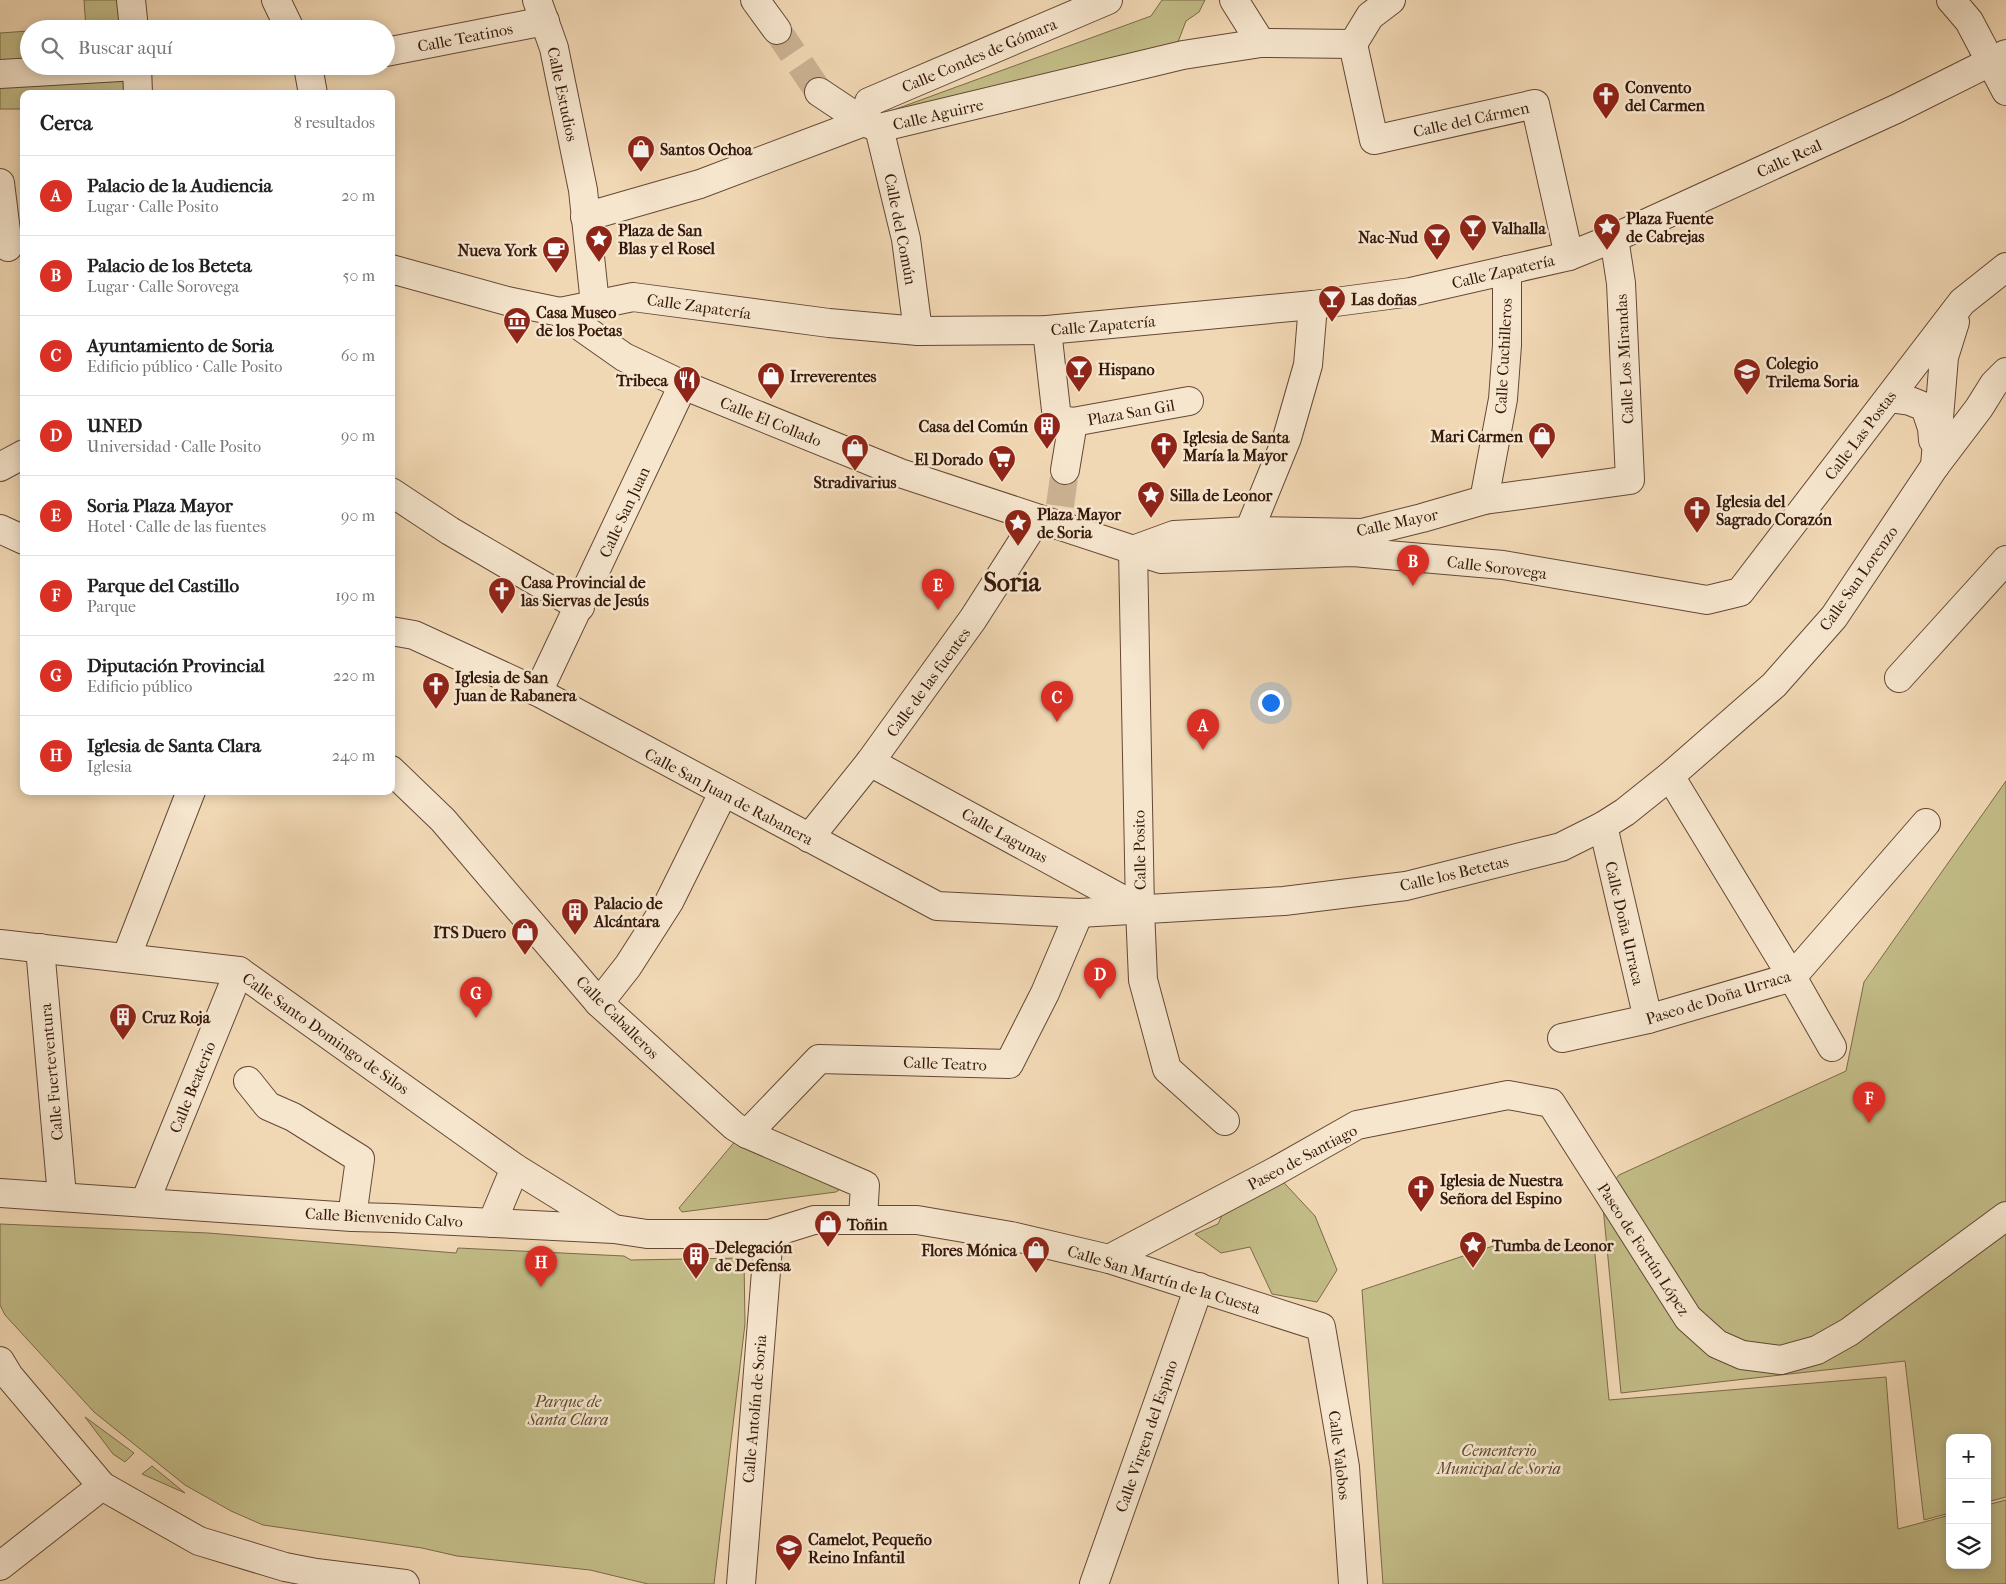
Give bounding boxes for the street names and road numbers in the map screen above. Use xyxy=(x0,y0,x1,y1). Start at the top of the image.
street label: Calle Condes de Gómara xyxy=(899,14,1060,97)
street label: Calle Teatinos xyxy=(416,19,514,56)
street label: Calle Estudios xyxy=(543,45,582,143)
street label: Calle Aguirre xyxy=(891,95,985,134)
street label: Calle del Cármen xyxy=(1411,98,1532,141)
street label: Calle Real xyxy=(1754,135,1825,182)
street label: Calle del Común xyxy=(880,172,921,287)
street label: Calle Zapatería xyxy=(1450,250,1557,293)
street label: Calle Zapatería xyxy=(646,290,753,323)
street label: Calle Los Mirandas xyxy=(1612,293,1637,424)
street label: Calle Cuchilleros xyxy=(1491,297,1516,414)
street label: Calle Zapatería xyxy=(1050,311,1157,340)
street label: Calle Las Postas xyxy=(1821,387,1900,484)
street label: Calle El Collado xyxy=(717,392,824,450)
street label: Plaza San Gil xyxy=(1086,395,1177,430)
street label: Calle San Juan xyxy=(595,463,654,561)
street label: Calle Mayor xyxy=(1355,505,1440,540)
street label: Calle San Lorenzo xyxy=(1815,522,1902,634)
street label: Calle Sorovega xyxy=(1446,552,1549,583)
street label: Calle de las fuentes xyxy=(882,624,974,741)
street label: Calle San Juan de Rabanera xyxy=(641,744,817,849)
street label: Calle Lagunas xyxy=(958,804,1051,867)
street label: Calle Posito xyxy=(1129,810,1150,890)
street label: Calle los Betetas xyxy=(1398,852,1510,895)
street label: Calle Doña Urraca xyxy=(1601,859,1648,987)
street label: Paseo de Doña Urraca xyxy=(1643,966,1793,1029)
street label: Calle Santo Domingo de Silos xyxy=(239,968,413,1098)
street label: Calle Caballeros xyxy=(572,972,663,1063)
street label: Calle Fuerteventura xyxy=(36,1002,67,1141)
street label: Calle Beaterio xyxy=(165,1039,219,1136)
street label: Calle Teatro xyxy=(903,1053,987,1074)
street label: Paseo de Santiago xyxy=(1244,1121,1360,1194)
street label: Paseo de Fortún López xyxy=(1593,1179,1694,1319)
street label: Calle Bienvenido Calvo xyxy=(305,1204,463,1231)
street label: Calle San Martín de la Cuesta xyxy=(1065,1241,1263,1318)
street label: Calle Antolín de Soria xyxy=(739,1334,770,1484)
street label: Calle Virgen del Espino xyxy=(1111,1357,1182,1515)
street label: Calle Valobos xyxy=(1325,1409,1354,1501)

